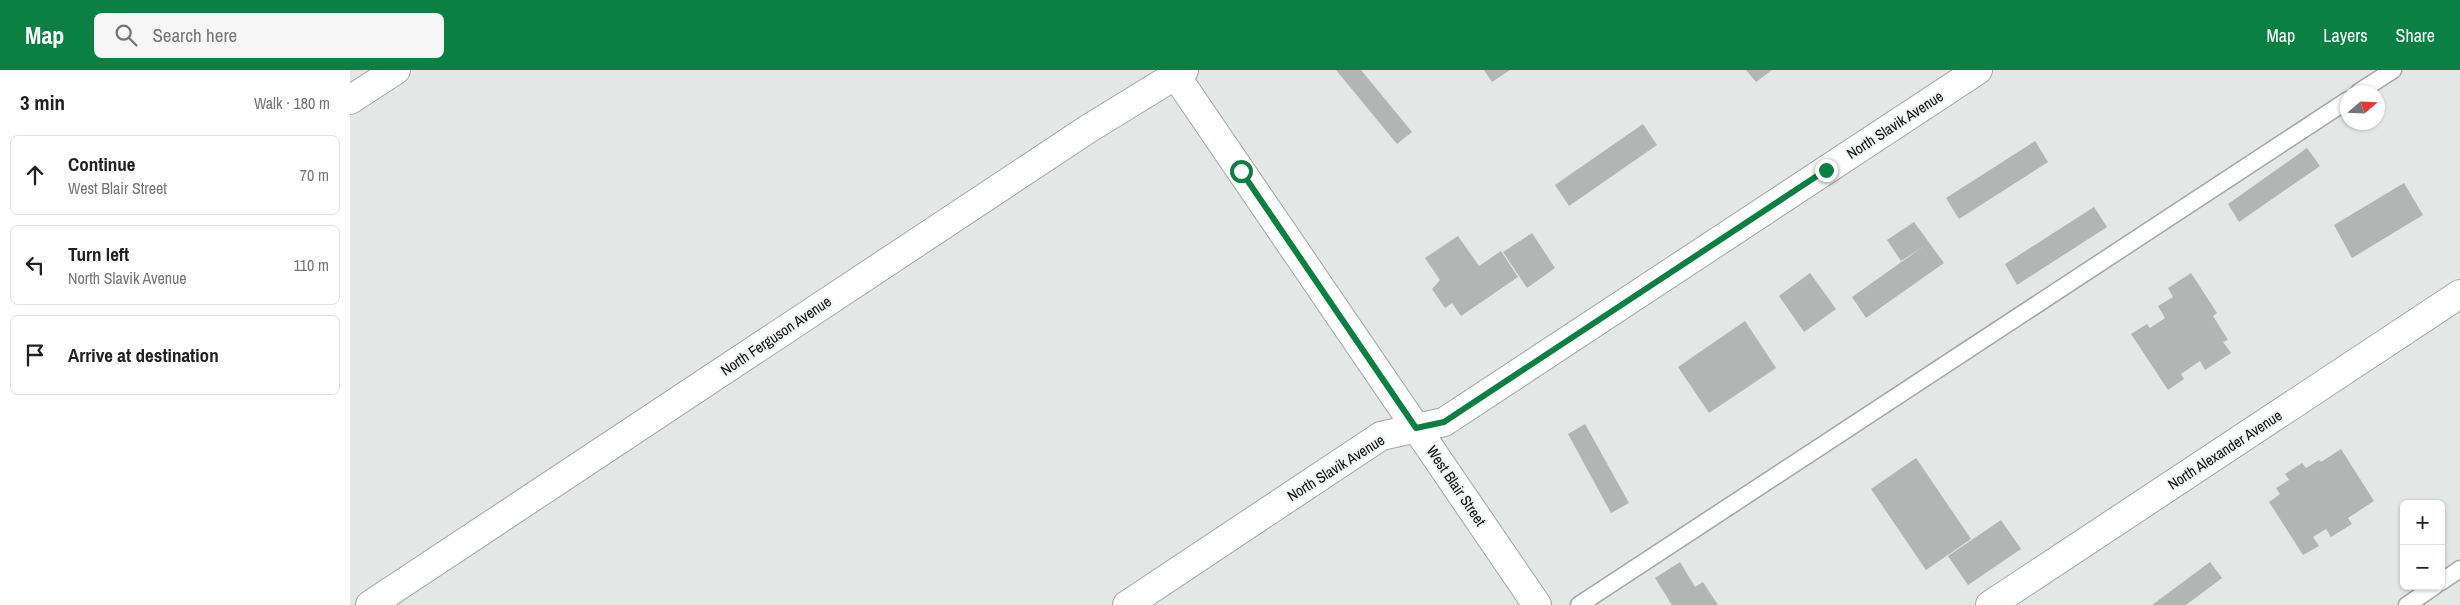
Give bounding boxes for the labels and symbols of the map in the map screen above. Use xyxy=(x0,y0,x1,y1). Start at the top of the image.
street label: North Slavik Avenue xyxy=(1842,85,1947,164)
north arrow xyxy=(2340,85,2385,130)
route end xyxy=(1815,159,1838,182)
route start xyxy=(1230,160,1253,183)
street label: North Ferguson Avenue xyxy=(716,291,835,380)
street label: North Alexander Avenue xyxy=(2163,405,2286,494)
street label: North Slavik Avenue xyxy=(1283,429,1389,506)
street label: West Blair Street xyxy=(1422,441,1491,531)

